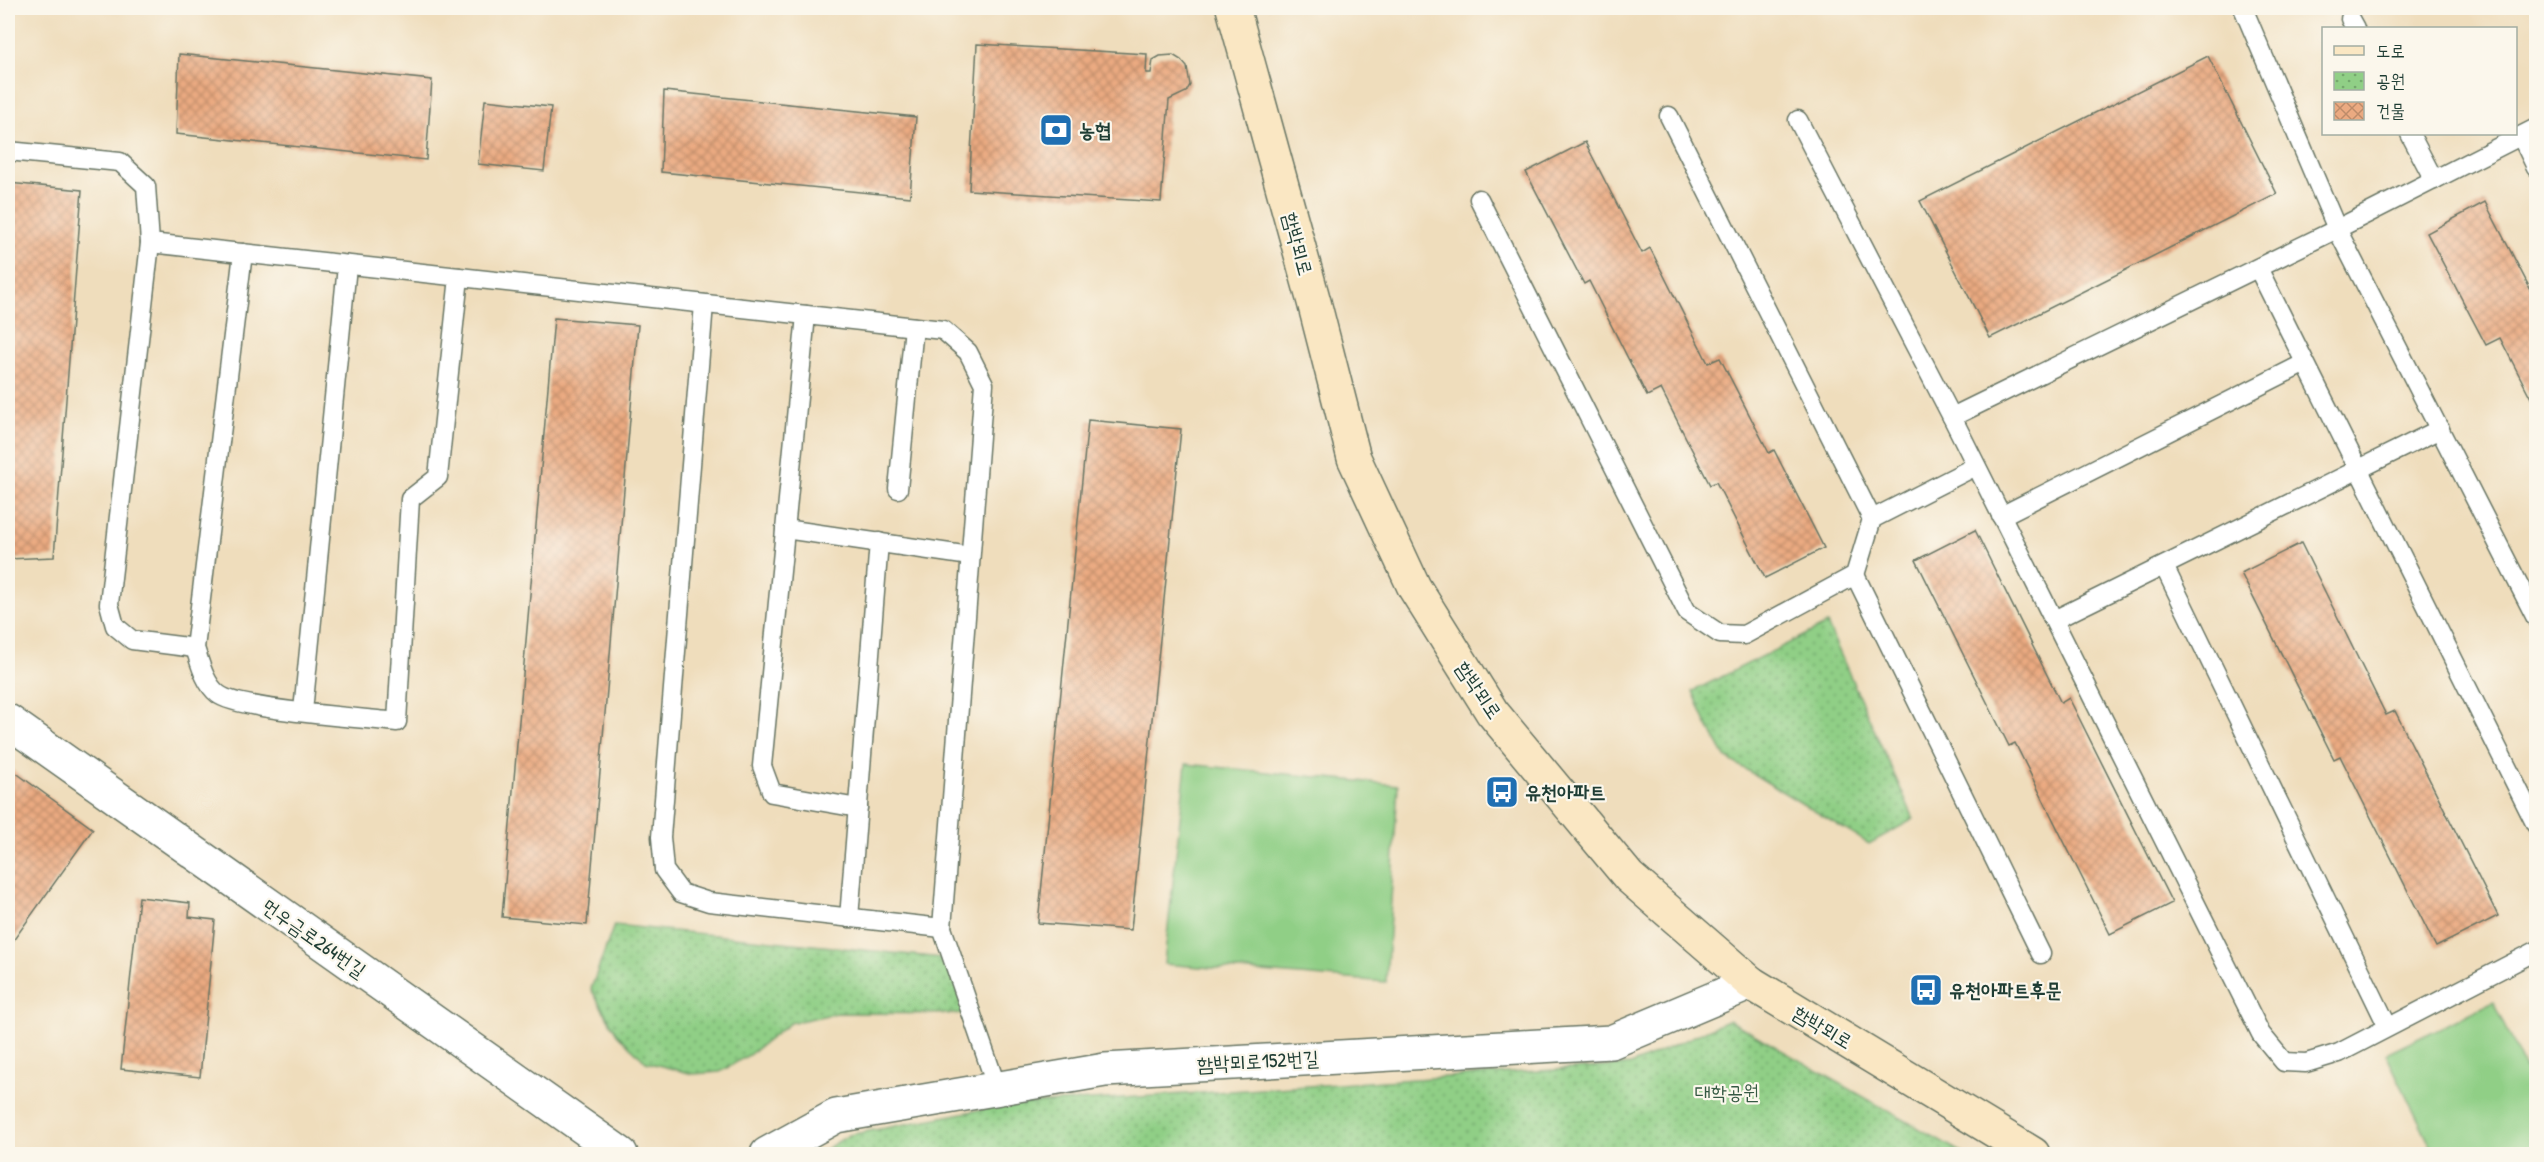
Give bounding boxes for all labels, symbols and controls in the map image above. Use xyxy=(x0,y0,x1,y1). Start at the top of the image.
legend xyxy=(2322,27,2517,135)
text: 도로 xyxy=(2376,38,2405,63)
text: 공원 xyxy=(2376,68,2405,93)
text: 건물 xyxy=(2376,98,2405,123)
bank icon: 농협 xyxy=(1038,112,1074,148)
place label: 농협 xyxy=(1079,116,1111,143)
street label: 함박뫼로 xyxy=(1277,209,1320,278)
street label: 함박뫼로 xyxy=(1450,655,1509,724)
bus stop icon: 유천아파트 xyxy=(1484,774,1520,810)
place label: 유천아파트 xyxy=(1525,778,1605,805)
street label: 먼우금로264번길 xyxy=(257,892,372,983)
bus stop icon: 유천아파트후문 xyxy=(1908,972,1944,1008)
place label: 유천아파트후문 xyxy=(1949,976,2062,1003)
street label: 함박뫼로 xyxy=(1789,998,1858,1055)
street label: 함박뫼로152번길 xyxy=(1197,1044,1319,1077)
park label: 대학공원 xyxy=(1695,1078,1759,1105)

